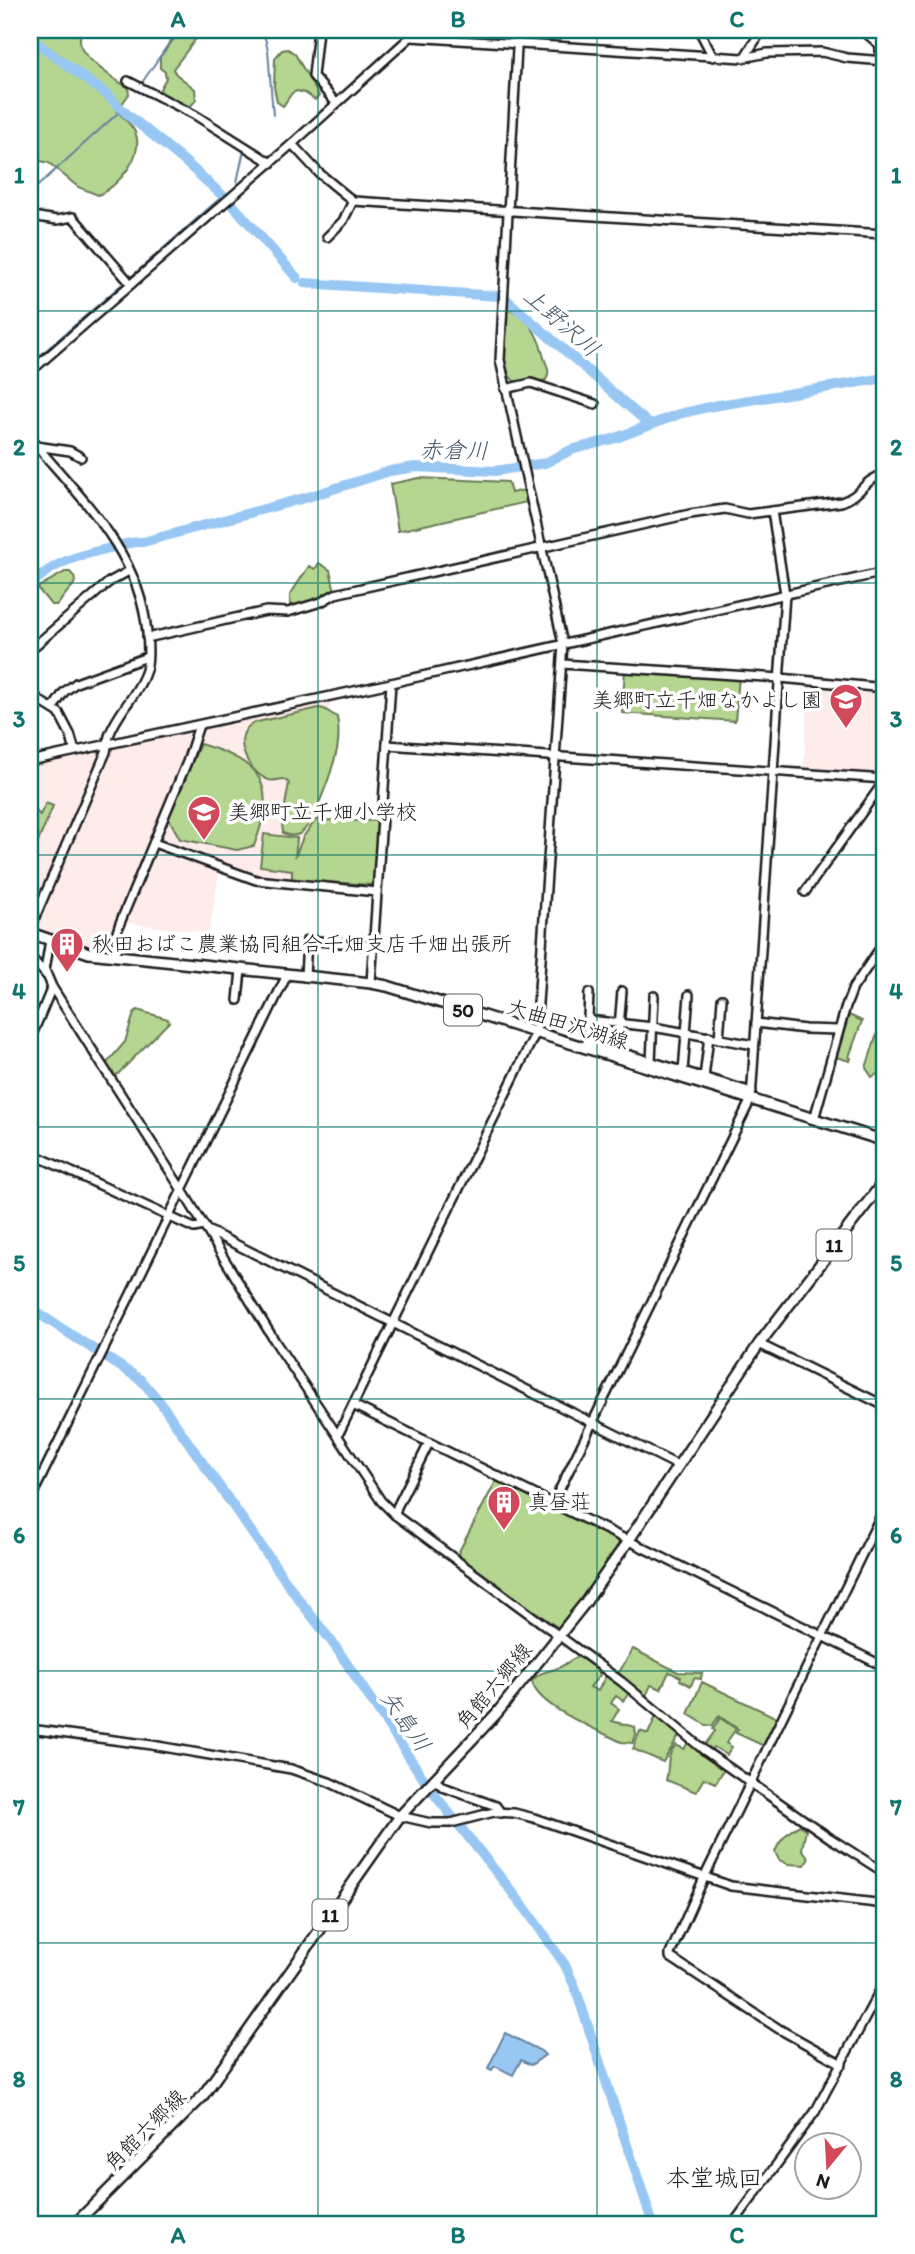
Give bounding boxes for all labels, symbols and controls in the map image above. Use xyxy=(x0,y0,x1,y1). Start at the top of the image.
text: A xyxy=(170,5,186,33)
text: B xyxy=(451,5,466,33)
text: C xyxy=(730,5,745,33)
text: 1 xyxy=(14,161,25,189)
text: 1 xyxy=(891,161,902,189)
water label: 上野沢川 xyxy=(518,281,606,363)
text: 2 xyxy=(13,433,26,461)
text: 2 xyxy=(890,433,903,461)
water label: 赤倉川 xyxy=(419,435,489,465)
school or university icon: 美郷町立千畑なかよし園 xyxy=(827,681,865,730)
place label: 美郷町立千畑なかよし園 xyxy=(592,687,822,712)
text: 3 xyxy=(13,705,26,733)
text: 3 xyxy=(890,705,903,733)
school or university icon: 美郷町立千畑小学校 xyxy=(185,793,223,842)
place label: 美郷町立千畑小学校 xyxy=(228,799,417,824)
building icon: 秋田おばこ農業協同組合千畑支店千畑出張所 xyxy=(48,925,86,974)
place label: 秋田おばこ農業協同組合千畑支店千畑出張所 xyxy=(92,931,512,956)
text: 4 xyxy=(12,977,26,1005)
text: 4 xyxy=(889,977,903,1005)
street label: 大曲田沢湖線 xyxy=(504,993,632,1054)
road number: 50 xyxy=(444,994,482,1026)
road number: 11 xyxy=(816,1230,852,1260)
text: 5 xyxy=(13,1249,25,1277)
text: 5 xyxy=(890,1249,902,1277)
building icon: 真昼荘 xyxy=(485,1483,523,1532)
place label: 真昼荘 xyxy=(528,1489,591,1514)
text: 6 xyxy=(13,1521,25,1549)
text: 6 xyxy=(890,1521,902,1549)
street label: 角館六郷線 xyxy=(450,1637,537,1734)
water label: 矢島川 xyxy=(375,1685,437,1757)
text: 7 xyxy=(12,1793,25,1821)
text: 7 xyxy=(889,1793,902,1821)
road number: 11 xyxy=(312,1899,348,1930)
text: 8 xyxy=(13,2065,26,2093)
text: 8 xyxy=(890,2065,903,2093)
street label: 角館六郷線 xyxy=(99,2084,191,2176)
north arrow xyxy=(792,2132,862,2202)
district label: 本堂城回 xyxy=(666,2163,762,2192)
text: N xyxy=(813,2169,833,2195)
text: A xyxy=(170,2221,186,2249)
text: B xyxy=(451,2221,466,2249)
text: C xyxy=(730,2221,745,2249)

